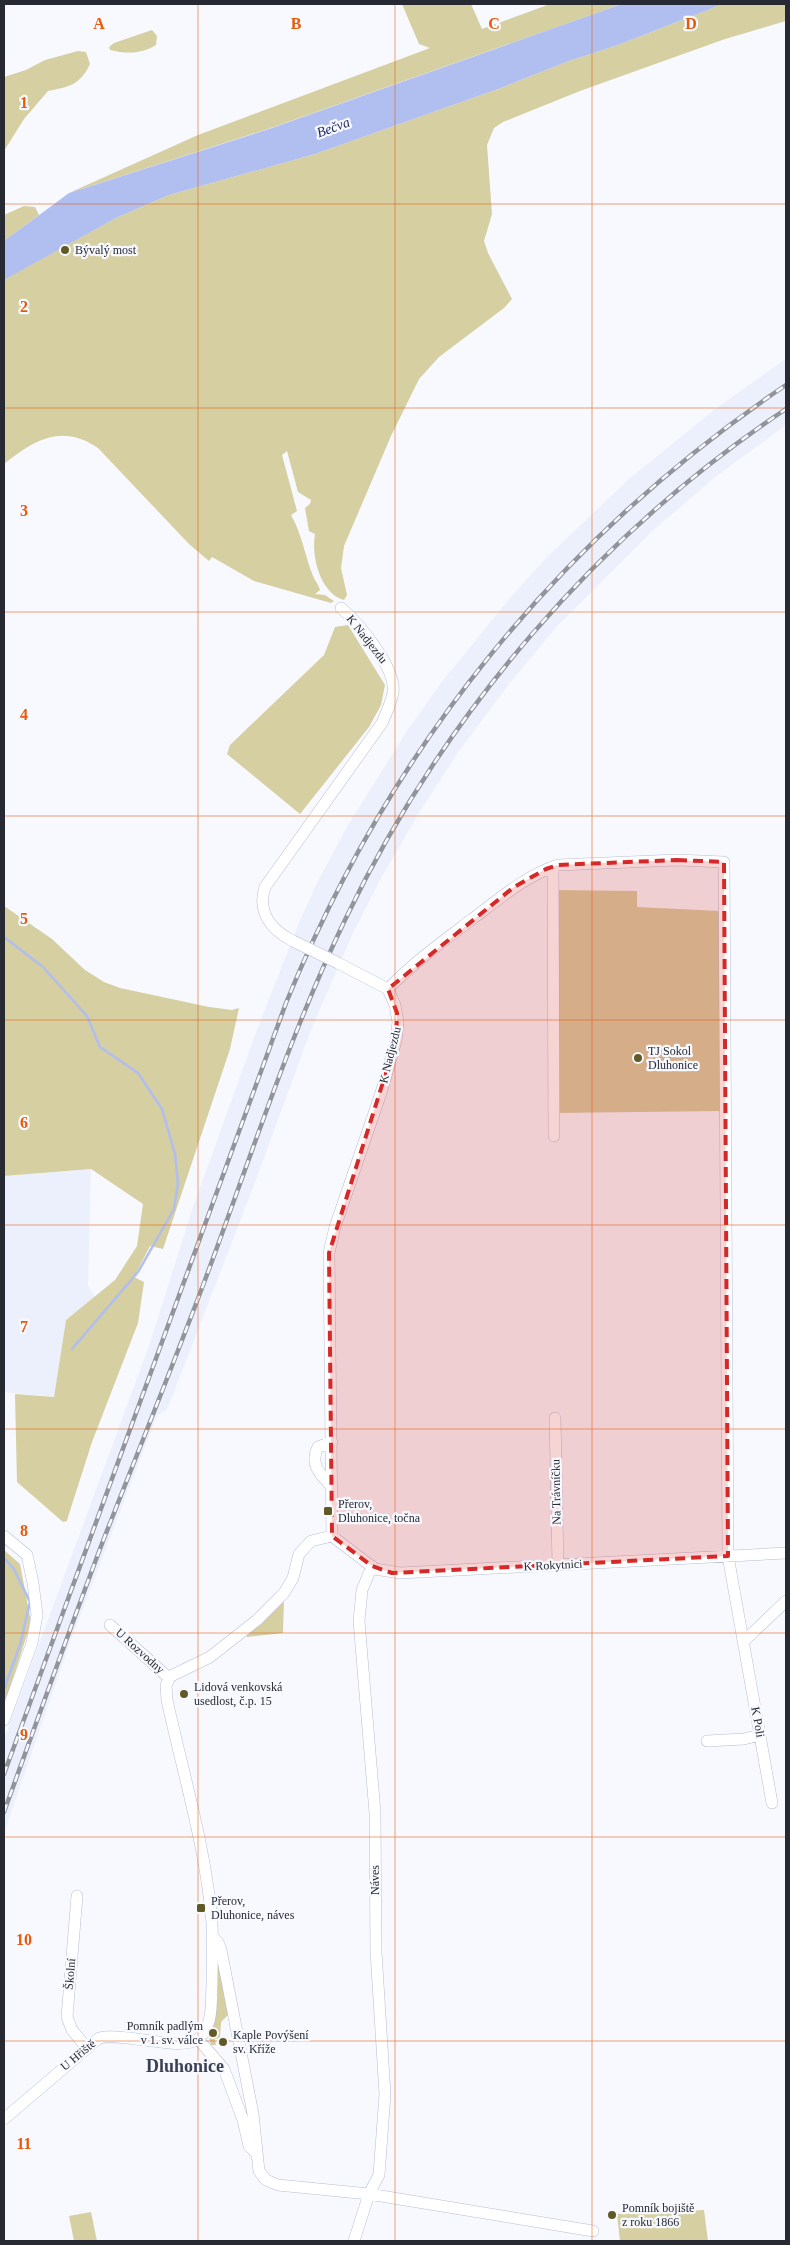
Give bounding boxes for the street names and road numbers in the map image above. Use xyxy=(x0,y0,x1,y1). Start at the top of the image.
street label: K Nadjezdu xyxy=(344,612,390,666)
street label: K Nadjezdu xyxy=(376,1025,404,1085)
street label: Na Trávníčku xyxy=(548,1459,564,1525)
street label: K Rokytnici xyxy=(523,1556,583,1574)
street label: U Rozvodny xyxy=(113,1625,167,1677)
street label: K Poli xyxy=(748,1706,768,1739)
street label: Náves xyxy=(368,1865,382,1895)
street label: Školní xyxy=(62,1957,78,1990)
street label: U Hřiště xyxy=(58,2036,98,2074)

